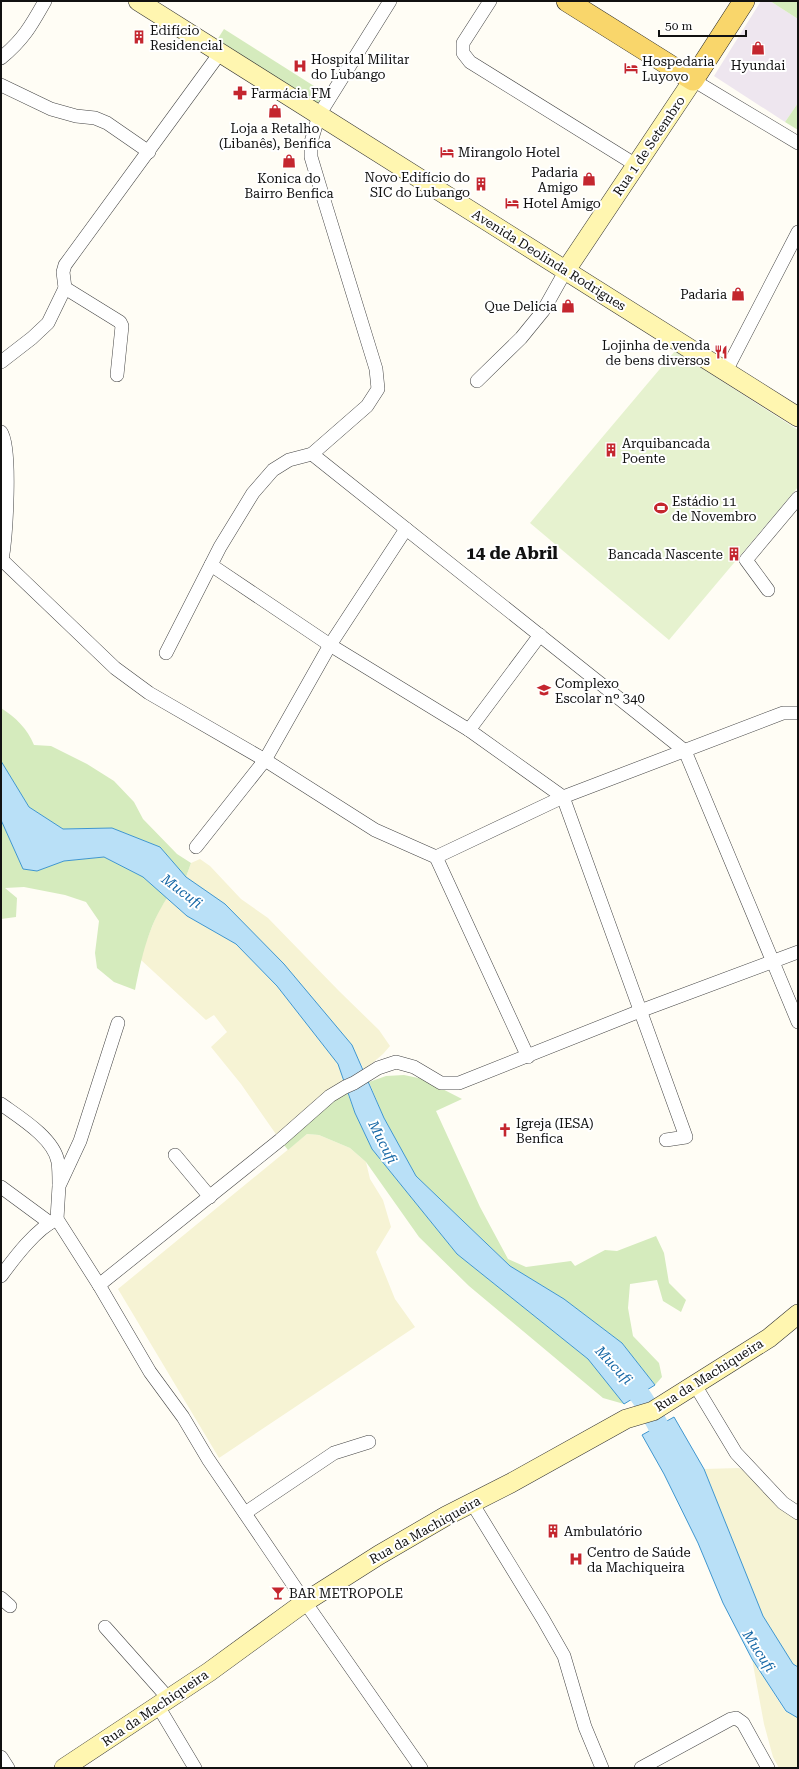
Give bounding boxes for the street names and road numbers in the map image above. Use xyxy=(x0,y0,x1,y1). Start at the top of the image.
street label: Rua 1 de Setembro xyxy=(610,93,688,199)
street label: Avenida Deolinda Rodrigues xyxy=(469,206,629,314)
street label: Rua da Machiqueira xyxy=(652,1336,766,1414)
street label: Rua da Machiqueira xyxy=(367,1493,483,1567)
street label: Rua da Machiqueira xyxy=(99,1667,211,1749)

